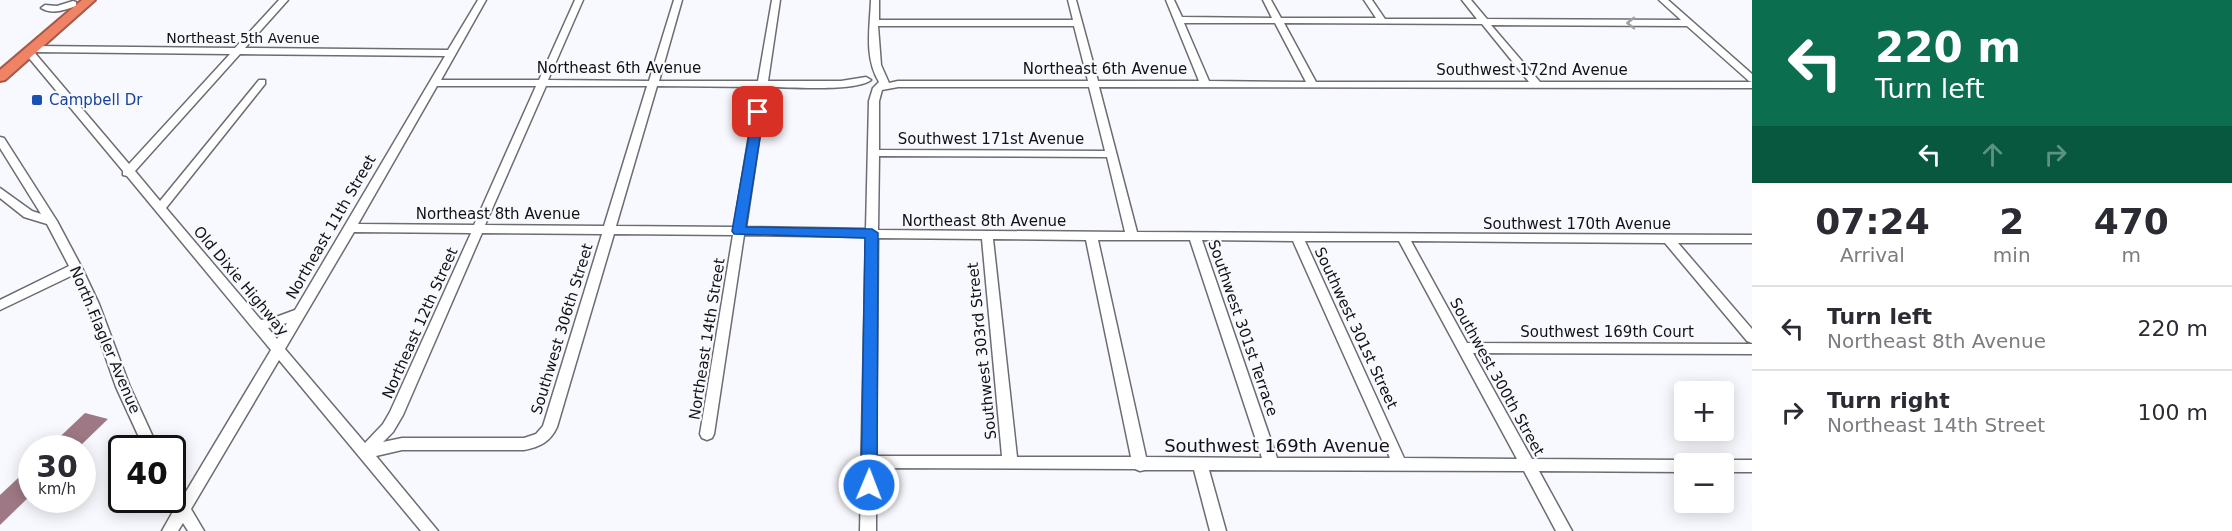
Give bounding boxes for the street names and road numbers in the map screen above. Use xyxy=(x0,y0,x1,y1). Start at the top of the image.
street label: Northeast 5th Avenue xyxy=(166,30,320,46)
street label: Northeast 6th Avenue xyxy=(537,59,701,77)
street label: Northeast 6th Avenue xyxy=(1023,60,1187,78)
street label: Southwest 172nd Avenue xyxy=(1436,61,1628,79)
street label: Southwest 171st Avenue xyxy=(898,130,1084,148)
street label: Northeast 11th Street xyxy=(282,152,380,302)
street label: Northeast 8th Avenue xyxy=(416,205,580,223)
street label: Northeast 8th Avenue xyxy=(902,212,1066,230)
street label: Southwest 170th Avenue xyxy=(1483,215,1671,233)
street label: Old Dixie Highway xyxy=(190,222,292,340)
street label: Southwest 301st Terrace xyxy=(1204,237,1282,419)
street label: Southwest 306th Street xyxy=(527,241,597,417)
street label: Northeast 12th Street xyxy=(378,244,462,401)
street label: Southwest 301st Street xyxy=(1311,244,1401,412)
street label: Northeast 14th Street xyxy=(685,257,729,421)
street label: Southwest 303rd Street xyxy=(964,261,1000,440)
street label: North Flagler Avenue xyxy=(66,264,144,416)
street label: Southwest 300th Street xyxy=(1446,295,1548,459)
street label: Southwest 169th Court xyxy=(1520,323,1694,341)
street label: Southwest 169th Avenue xyxy=(1164,435,1390,456)

